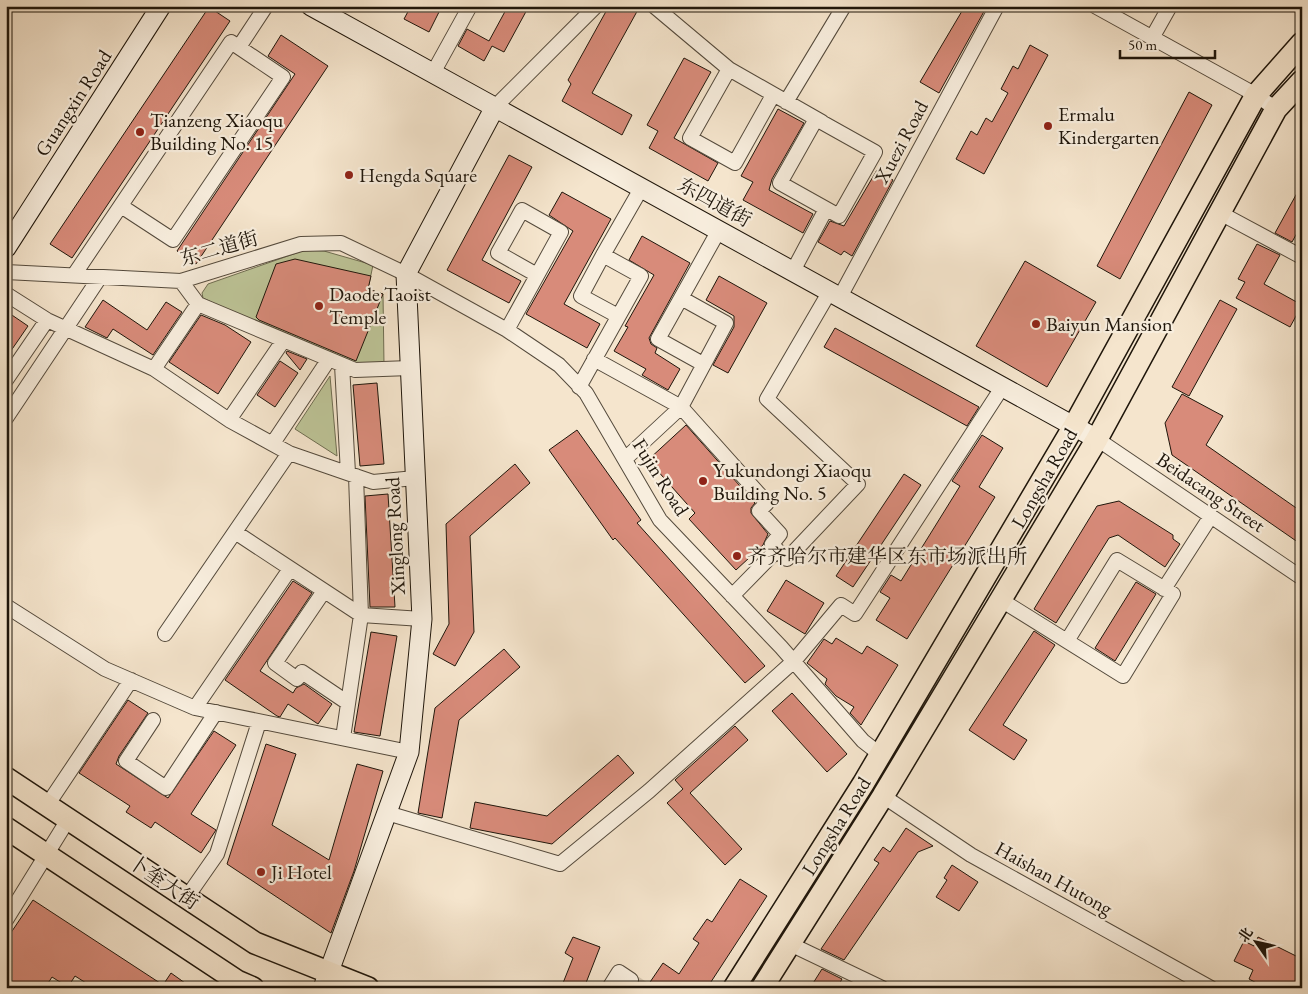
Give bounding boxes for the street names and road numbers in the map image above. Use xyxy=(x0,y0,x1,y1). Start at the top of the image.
street label: Guangxin Road xyxy=(29,44,118,161)
street label: Xuezi Road xyxy=(868,95,934,189)
street label: 东四道街 xyxy=(674,171,756,233)
street label: 东二道街 xyxy=(177,224,261,272)
street label: Longsha Road xyxy=(1005,422,1084,533)
street label: Fujin Road xyxy=(627,433,695,521)
street label: Beidacang Street xyxy=(1152,446,1271,538)
street label: Xinglong Road xyxy=(379,475,411,597)
street label: Longsha Road xyxy=(795,771,877,880)
street label: Haishan Hutong xyxy=(991,835,1118,921)
street label: 卜奎大街 xyxy=(124,849,204,915)

